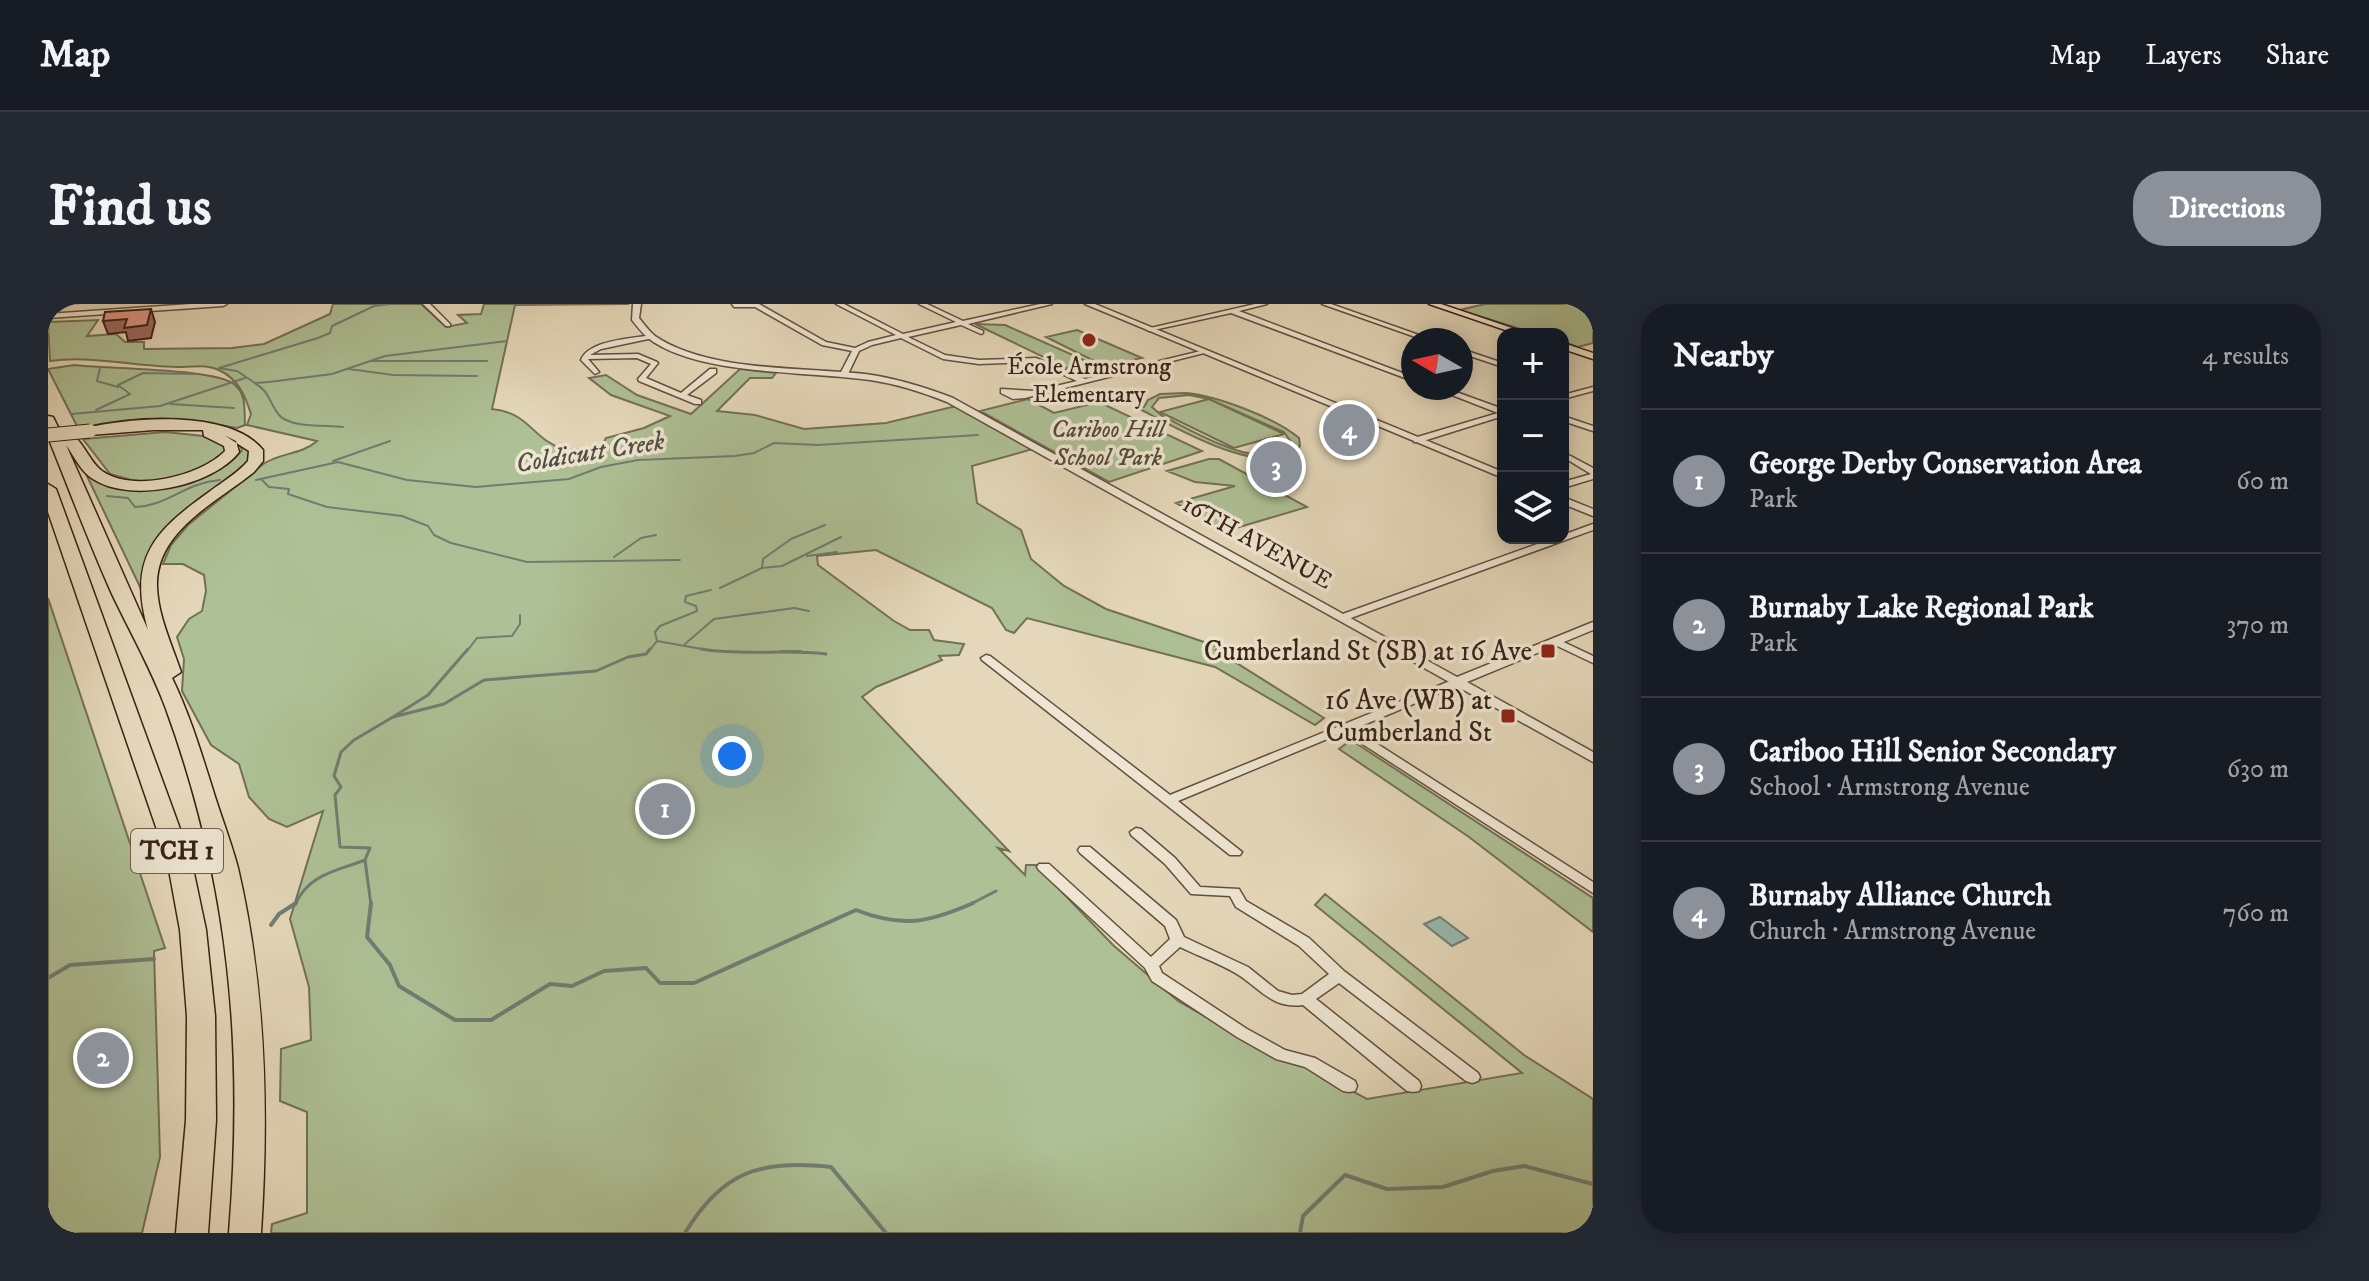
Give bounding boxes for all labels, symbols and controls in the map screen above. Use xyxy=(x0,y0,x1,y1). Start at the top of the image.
text: Map xyxy=(40,31,110,79)
text: Map xyxy=(2050,38,2101,73)
text: Layers xyxy=(2145,38,2222,73)
text: Share xyxy=(2266,38,2329,73)
button: Directions xyxy=(2133,171,2321,246)
text: Find us xyxy=(48,173,212,243)
north arrow xyxy=(1401,328,1473,400)
map controls xyxy=(1497,328,1569,544)
button: + xyxy=(1497,328,1569,400)
marker: École Armstrong Elementary xyxy=(1080,331,1098,349)
text: Nearby xyxy=(1673,335,1774,377)
text: 4 results xyxy=(2202,340,2289,373)
place label: École Armstrong Elementary xyxy=(1007,352,1171,410)
pin: 4 xyxy=(1323,400,1375,460)
button: − xyxy=(1497,400,1569,472)
park label: Cariboo Hill School Park xyxy=(1051,415,1168,473)
water label: Coldicutt Creek xyxy=(513,425,667,481)
pin: 3 xyxy=(1250,437,1302,497)
text: George Derby Conservation Area xyxy=(1749,446,2142,483)
text: 1 xyxy=(1694,465,1704,498)
text: 60 m xyxy=(2236,465,2289,498)
button: layers xyxy=(1497,472,1569,544)
text: Park xyxy=(1749,483,1798,516)
street label: 16TH AVENUE xyxy=(1177,489,1337,597)
text: Burnaby Lake Regional Park xyxy=(1749,590,2094,627)
text: 2 xyxy=(1693,609,1705,642)
text: 370 m xyxy=(2227,609,2289,642)
text: Park xyxy=(1749,627,1798,660)
place label: Cumberland St (SB) at 16 Ave xyxy=(1204,634,1532,669)
marker: Cumberland St (SB) at 16 Ave xyxy=(1539,642,1557,660)
place label: 16 Ave (WB) at Cumberland St xyxy=(1325,683,1492,750)
marker: 16 Ave (WB) at Cumberland St xyxy=(1499,707,1517,725)
text: Cariboo Hill Senior Secondary xyxy=(1749,734,2116,771)
your location xyxy=(712,736,752,776)
text: 3 xyxy=(1694,753,1704,786)
text: 630 m xyxy=(2227,753,2289,786)
text: School · Armstrong Avenue xyxy=(1749,771,2030,804)
pin: 1 xyxy=(639,779,691,839)
road number: TCH 1 xyxy=(131,829,223,873)
text: Burnaby Alliance Church xyxy=(1749,878,2051,915)
text: 4 xyxy=(1692,897,1706,930)
text: 760 m xyxy=(2223,897,2289,930)
text: Church · Armstrong Avenue xyxy=(1749,915,2036,948)
pin: 2 xyxy=(77,1028,129,1088)

